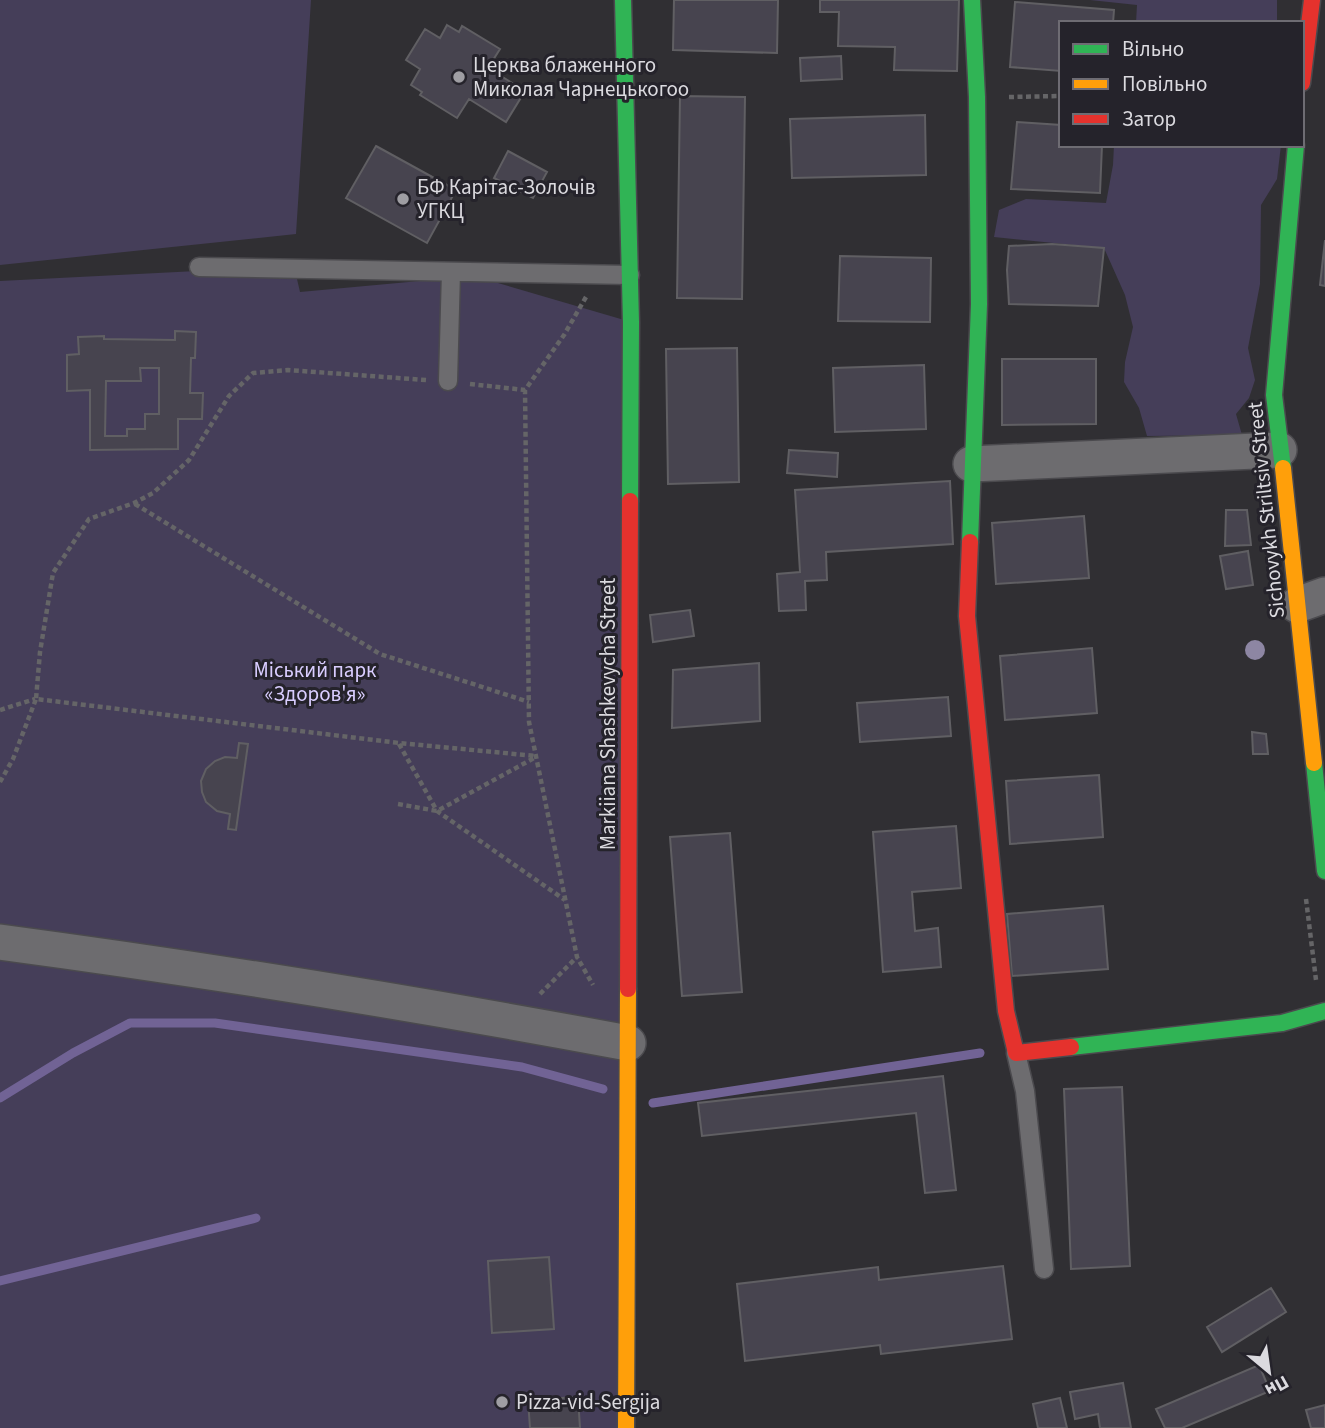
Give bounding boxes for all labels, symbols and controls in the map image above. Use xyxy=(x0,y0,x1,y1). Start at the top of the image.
legend xyxy=(1059,21,1304,147)
text: Вільно xyxy=(1122,34,1184,64)
place label: Церква блаженного Миколая Чарнецькогоо xyxy=(473,50,689,104)
marker: Церква блаженного Миколая Чарнецькогоо xyxy=(451,69,467,85)
text: Повільно xyxy=(1122,69,1207,99)
text: Затор xyxy=(1122,104,1176,134)
place label: БФ Карітас-Золочів УГКЦ xyxy=(417,172,595,226)
marker: БФ Карітас-Золочів УГКЦ xyxy=(395,191,411,207)
street label: Sichovykh Striltsiv Street xyxy=(1240,400,1292,620)
street label: Markiiana Shashkevycha Street xyxy=(593,578,623,850)
park label: Міський парк «Здоров'я» xyxy=(254,655,377,709)
north arrow xyxy=(1234,1337,1304,1407)
text: Пн xyxy=(1260,1368,1293,1403)
place label: Pizza-vid-Sergija xyxy=(516,1387,660,1417)
marker: Pizza-vid-Sergija xyxy=(494,1394,510,1410)

